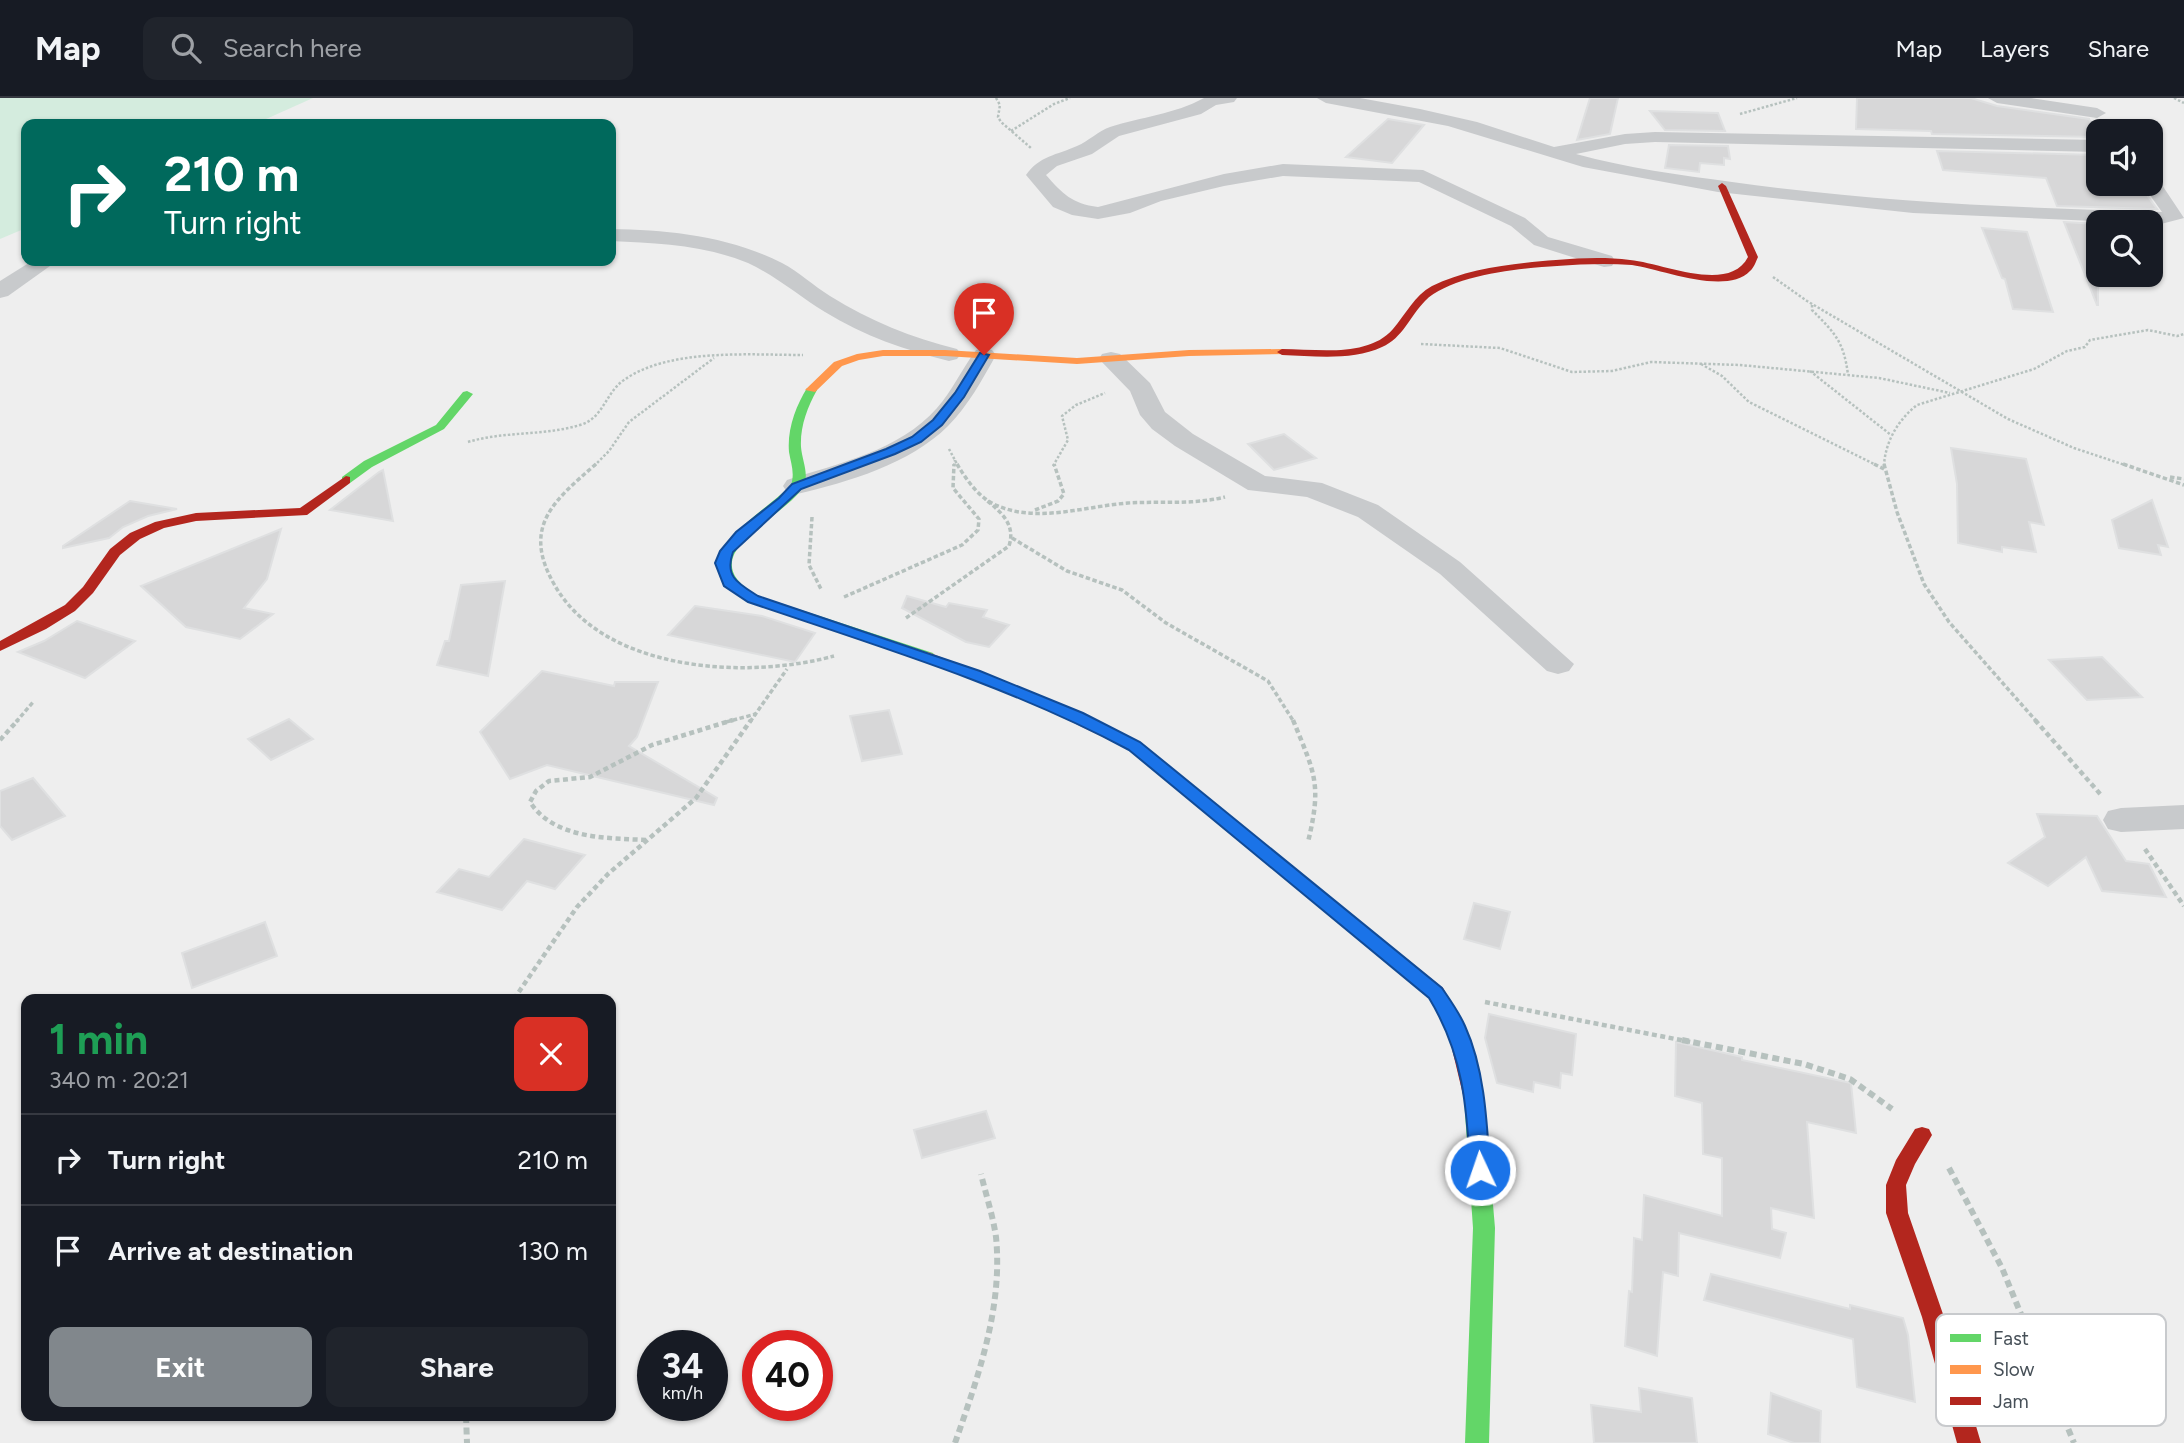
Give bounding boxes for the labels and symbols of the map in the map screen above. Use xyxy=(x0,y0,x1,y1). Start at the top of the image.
pin xyxy=(954,283,1014,355)
position arrow xyxy=(1443,1133,1517,1207)
legend xyxy=(1936,1314,2166,1426)
text: Fast xyxy=(1993,1327,2029,1350)
speed limit sign: 40 xyxy=(742,1330,833,1421)
text: Slow xyxy=(1993,1358,2035,1381)
text: Jam xyxy=(1993,1390,2029,1413)

